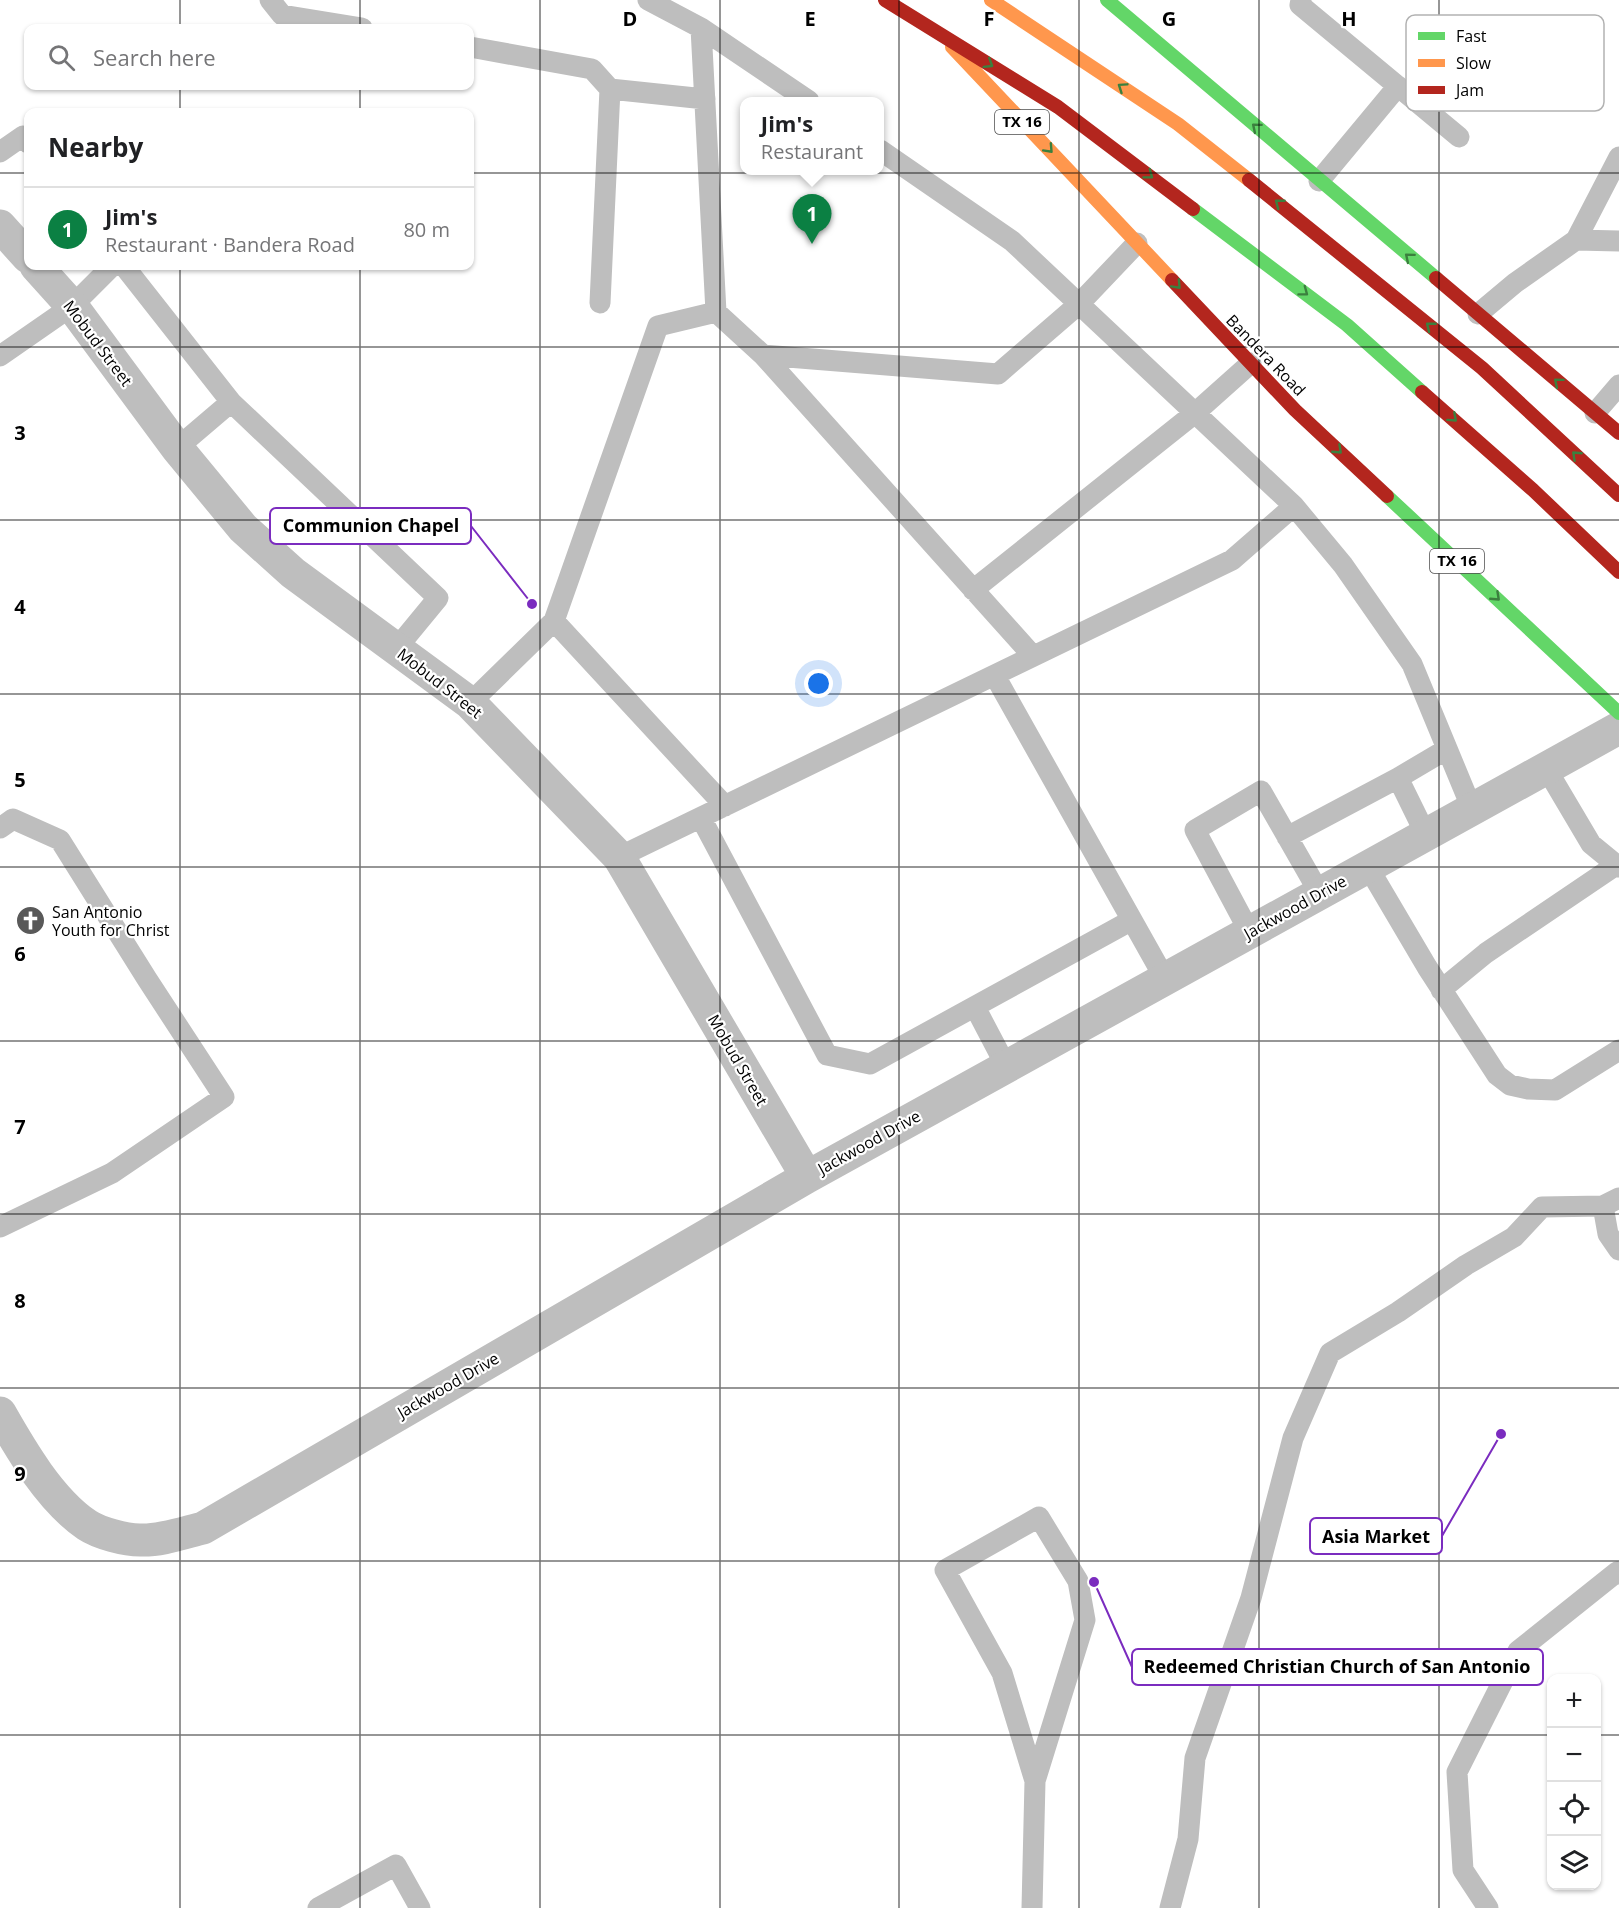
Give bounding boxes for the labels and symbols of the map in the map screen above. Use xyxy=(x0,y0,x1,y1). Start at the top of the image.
text: D xyxy=(623,5,637,32)
text: E xyxy=(804,5,816,32)
text: F xyxy=(984,5,994,32)
text: G xyxy=(1162,5,1176,32)
text: H xyxy=(1341,5,1357,32)
legend xyxy=(1406,15,1604,111)
text: Fast xyxy=(1456,25,1487,47)
text: Slow xyxy=(1456,52,1491,74)
one-way arrow xyxy=(983,56,993,68)
text: Jam xyxy=(1454,79,1484,101)
one-way arrow xyxy=(1118,83,1129,94)
road number: TX 16 xyxy=(995,110,1049,134)
one-way arrow xyxy=(1252,123,1263,134)
one-way arrow xyxy=(1041,142,1052,153)
one-way arrow xyxy=(1142,167,1153,178)
pin: 1 xyxy=(792,194,832,244)
one-way arrow xyxy=(1275,199,1286,210)
one-way arrow xyxy=(1405,253,1416,264)
one-way arrow xyxy=(1170,278,1181,289)
one-way arrow xyxy=(1298,285,1309,296)
street label: Mobud Street xyxy=(58,296,138,391)
street label: Bandera Road xyxy=(1221,309,1311,401)
one-way arrow xyxy=(1426,322,1437,333)
one-way arrow xyxy=(1554,378,1565,389)
one-way arrow xyxy=(1446,411,1457,422)
text: 3 xyxy=(14,419,26,446)
one-way arrow xyxy=(1331,442,1342,453)
one-way arrow xyxy=(1572,451,1583,462)
callout: Communion Chapel xyxy=(270,508,471,544)
text: Communion Chapel xyxy=(283,513,459,537)
road number: TX 16 xyxy=(1430,549,1484,573)
one-way arrow xyxy=(1488,590,1499,601)
text: 4 xyxy=(14,593,26,620)
street label: Mobud Street xyxy=(393,643,487,723)
your location xyxy=(804,669,833,698)
text: 5 xyxy=(14,766,26,793)
street label: Jackwood Drive xyxy=(1238,870,1350,945)
place label: San Antonio Youth for Christ xyxy=(52,901,170,941)
church icon: San Antonio Youth for Christ xyxy=(15,905,47,937)
text: 6 xyxy=(14,940,26,967)
street label: Mobud Street xyxy=(703,1010,773,1110)
street label: Jackwood Drive xyxy=(812,1105,924,1180)
text: 7 xyxy=(14,1113,26,1140)
text: 8 xyxy=(14,1287,26,1314)
street label: Jackwood Drive xyxy=(391,1347,503,1424)
text: 9 xyxy=(14,1460,26,1487)
callout: Asia Market xyxy=(1310,1518,1442,1554)
text: Asia Market xyxy=(1322,1524,1430,1548)
callout: Redeemed Christian Church of San Antonio xyxy=(1132,1649,1543,1685)
text: Redeemed Christian Church of San Antonio xyxy=(1144,1654,1530,1678)

